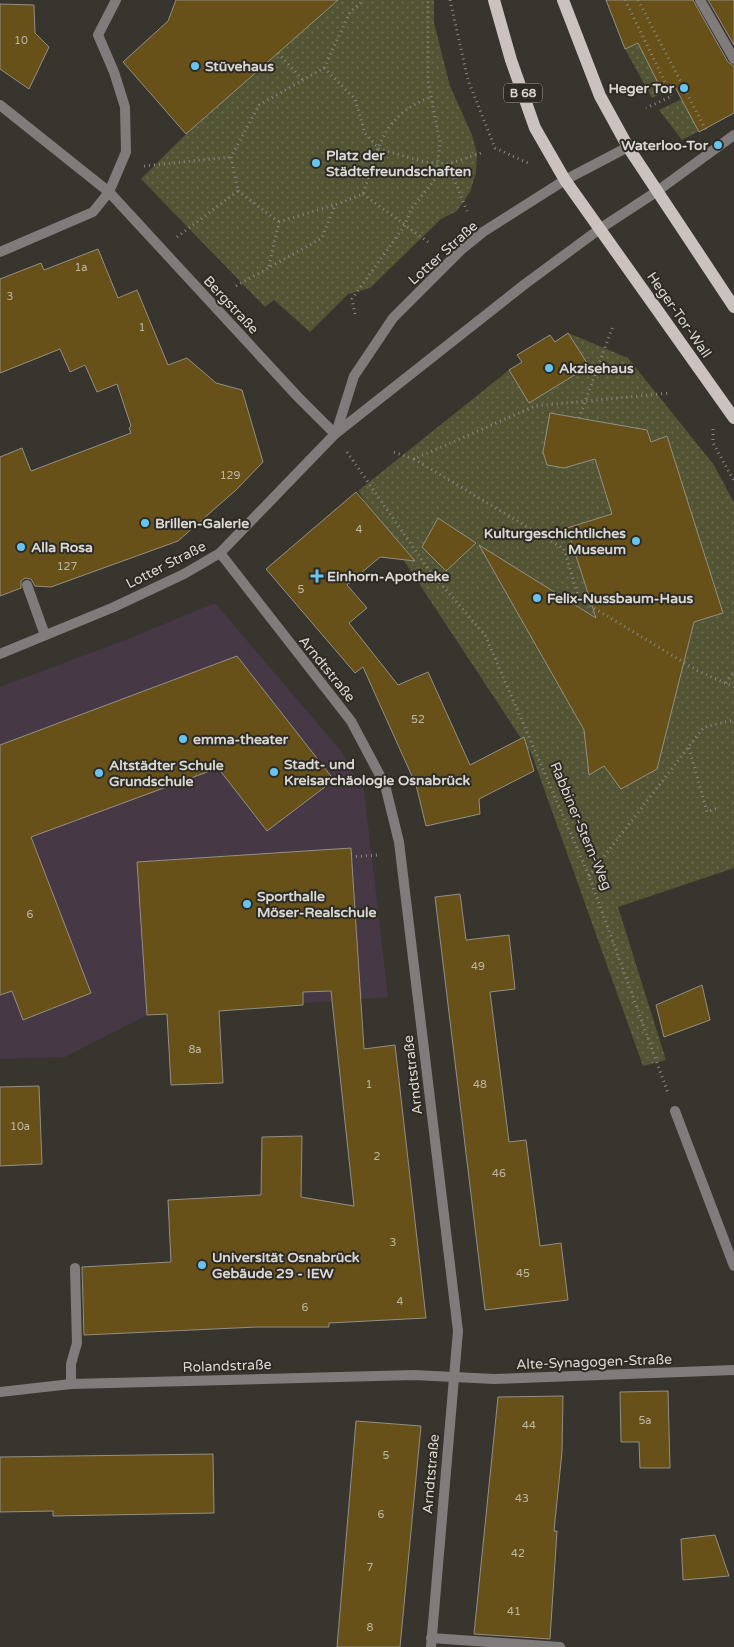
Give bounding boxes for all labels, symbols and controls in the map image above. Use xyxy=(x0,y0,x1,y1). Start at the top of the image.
house number: 10 xyxy=(14,34,28,47)
place label: Stüvehaus xyxy=(205,58,274,75)
marker: Stüvehaus xyxy=(189,60,201,72)
place label: Heger Tor xyxy=(608,80,675,97)
marker: Heger Tor xyxy=(678,82,690,94)
road number: B 68 xyxy=(504,84,542,102)
place label: Waterloo-Tor xyxy=(621,137,709,154)
marker: Waterloo-Tor xyxy=(712,139,724,151)
place label: Platz der Städtefreundschaften xyxy=(326,147,471,180)
marker: Platz der Städtefreundschaften xyxy=(310,157,322,169)
street label: Lotter Straße xyxy=(405,217,481,289)
house number: 1a xyxy=(74,261,88,274)
street label: Heger-Tor-Wall xyxy=(643,269,715,361)
street label: Bergstraße xyxy=(200,272,262,338)
house number: 3 xyxy=(7,290,14,303)
house number: 1 xyxy=(139,321,145,334)
place label: Akzisehaus xyxy=(559,360,634,377)
marker: Akzisehaus xyxy=(543,362,555,374)
house number: 129 xyxy=(220,469,240,482)
place label: Brillen-Galerie xyxy=(155,515,249,532)
marker: Brillen-Galerie xyxy=(139,517,151,529)
house number: 4 xyxy=(356,523,363,536)
place label: Kulturgeschichtliches Museum xyxy=(484,525,626,558)
marker: Kulturgeschichtliches Museum xyxy=(630,535,642,547)
street label: Lotter Straße xyxy=(123,538,209,592)
place label: Alla Rosa xyxy=(31,539,93,556)
marker: Alla Rosa xyxy=(15,541,27,553)
house number: 127 xyxy=(57,560,77,573)
place label: Einhorn-Apotheke xyxy=(327,568,449,585)
marker: Einhorn-Apotheke xyxy=(311,570,323,582)
house number: 5 xyxy=(298,583,305,596)
place label: Felix-Nussbaum-Haus xyxy=(547,590,693,607)
marker: Felix-Nussbaum-Haus xyxy=(531,592,543,604)
street label: Arndtstraße xyxy=(295,633,359,706)
house number: 52 xyxy=(411,713,425,726)
place label: emma-theater xyxy=(193,731,289,748)
marker: emma-theater xyxy=(177,733,189,745)
place label: Stadt- und Kreisarchäologie Osnabrück xyxy=(284,756,471,789)
place label: Altstädter Schule Grundschule xyxy=(109,757,224,790)
street label: Rabbiner-Stern-Weg xyxy=(546,759,616,893)
marker: Stadt- und Kreisarchäologie Osnabrück xyxy=(268,766,280,778)
marker: Altstädter Schule Grundschule xyxy=(93,767,105,779)
place label: Sporthalle Möser-Realschule xyxy=(257,888,376,921)
marker: Sporthalle Möser-Realschule xyxy=(241,898,253,910)
house number: 6 xyxy=(27,908,34,921)
house number: 49 xyxy=(471,960,485,973)
street label: Arndtstraße xyxy=(400,1034,426,1116)
house number: 8a xyxy=(188,1043,202,1056)
house number: 1 xyxy=(366,1078,372,1091)
house number: 48 xyxy=(473,1078,487,1091)
house number: 10a xyxy=(10,1120,30,1133)
house number: 2 xyxy=(374,1150,381,1163)
house number: 46 xyxy=(492,1167,506,1180)
house number: 3 xyxy=(390,1236,397,1249)
place label: Universität Osnabrück Gebäude 29 - IEW xyxy=(212,1249,360,1282)
marker: Universität Osnabrück Gebäude 29 - IEW xyxy=(196,1259,208,1271)
house number: 45 xyxy=(516,1267,530,1280)
house number: 4 xyxy=(397,1295,404,1308)
house number: 6 xyxy=(302,1301,309,1314)
street label: Alte-Synagogen-Straße xyxy=(516,1351,672,1373)
street label: Rolandstraße xyxy=(182,1356,272,1376)
house number: 5a xyxy=(638,1414,652,1427)
house number: 44 xyxy=(522,1419,536,1432)
street label: Arndtstraße xyxy=(419,1433,443,1515)
house number: 5 xyxy=(383,1449,390,1462)
house number: 43 xyxy=(515,1492,529,1505)
house number: 6 xyxy=(378,1508,385,1521)
house number: 42 xyxy=(511,1547,525,1560)
house number: 7 xyxy=(367,1561,374,1574)
house number: 41 xyxy=(507,1605,521,1618)
house number: 8 xyxy=(367,1621,374,1634)

